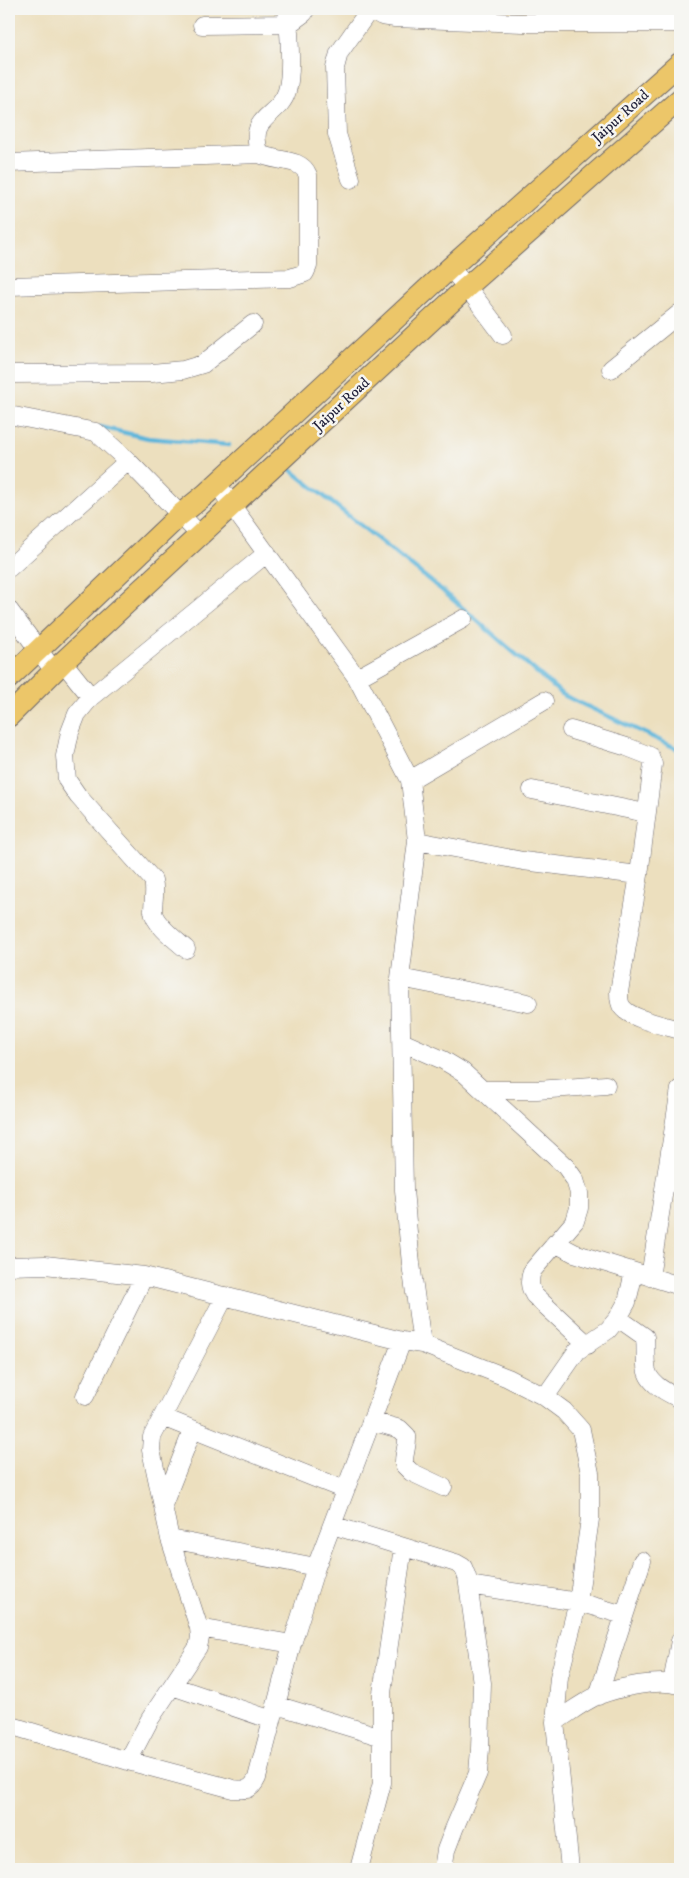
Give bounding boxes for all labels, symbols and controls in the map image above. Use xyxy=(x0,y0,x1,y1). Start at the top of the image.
street label: Jaipur Road xyxy=(586,85,653,148)
street label: Jaipur Road xyxy=(308,373,374,437)

